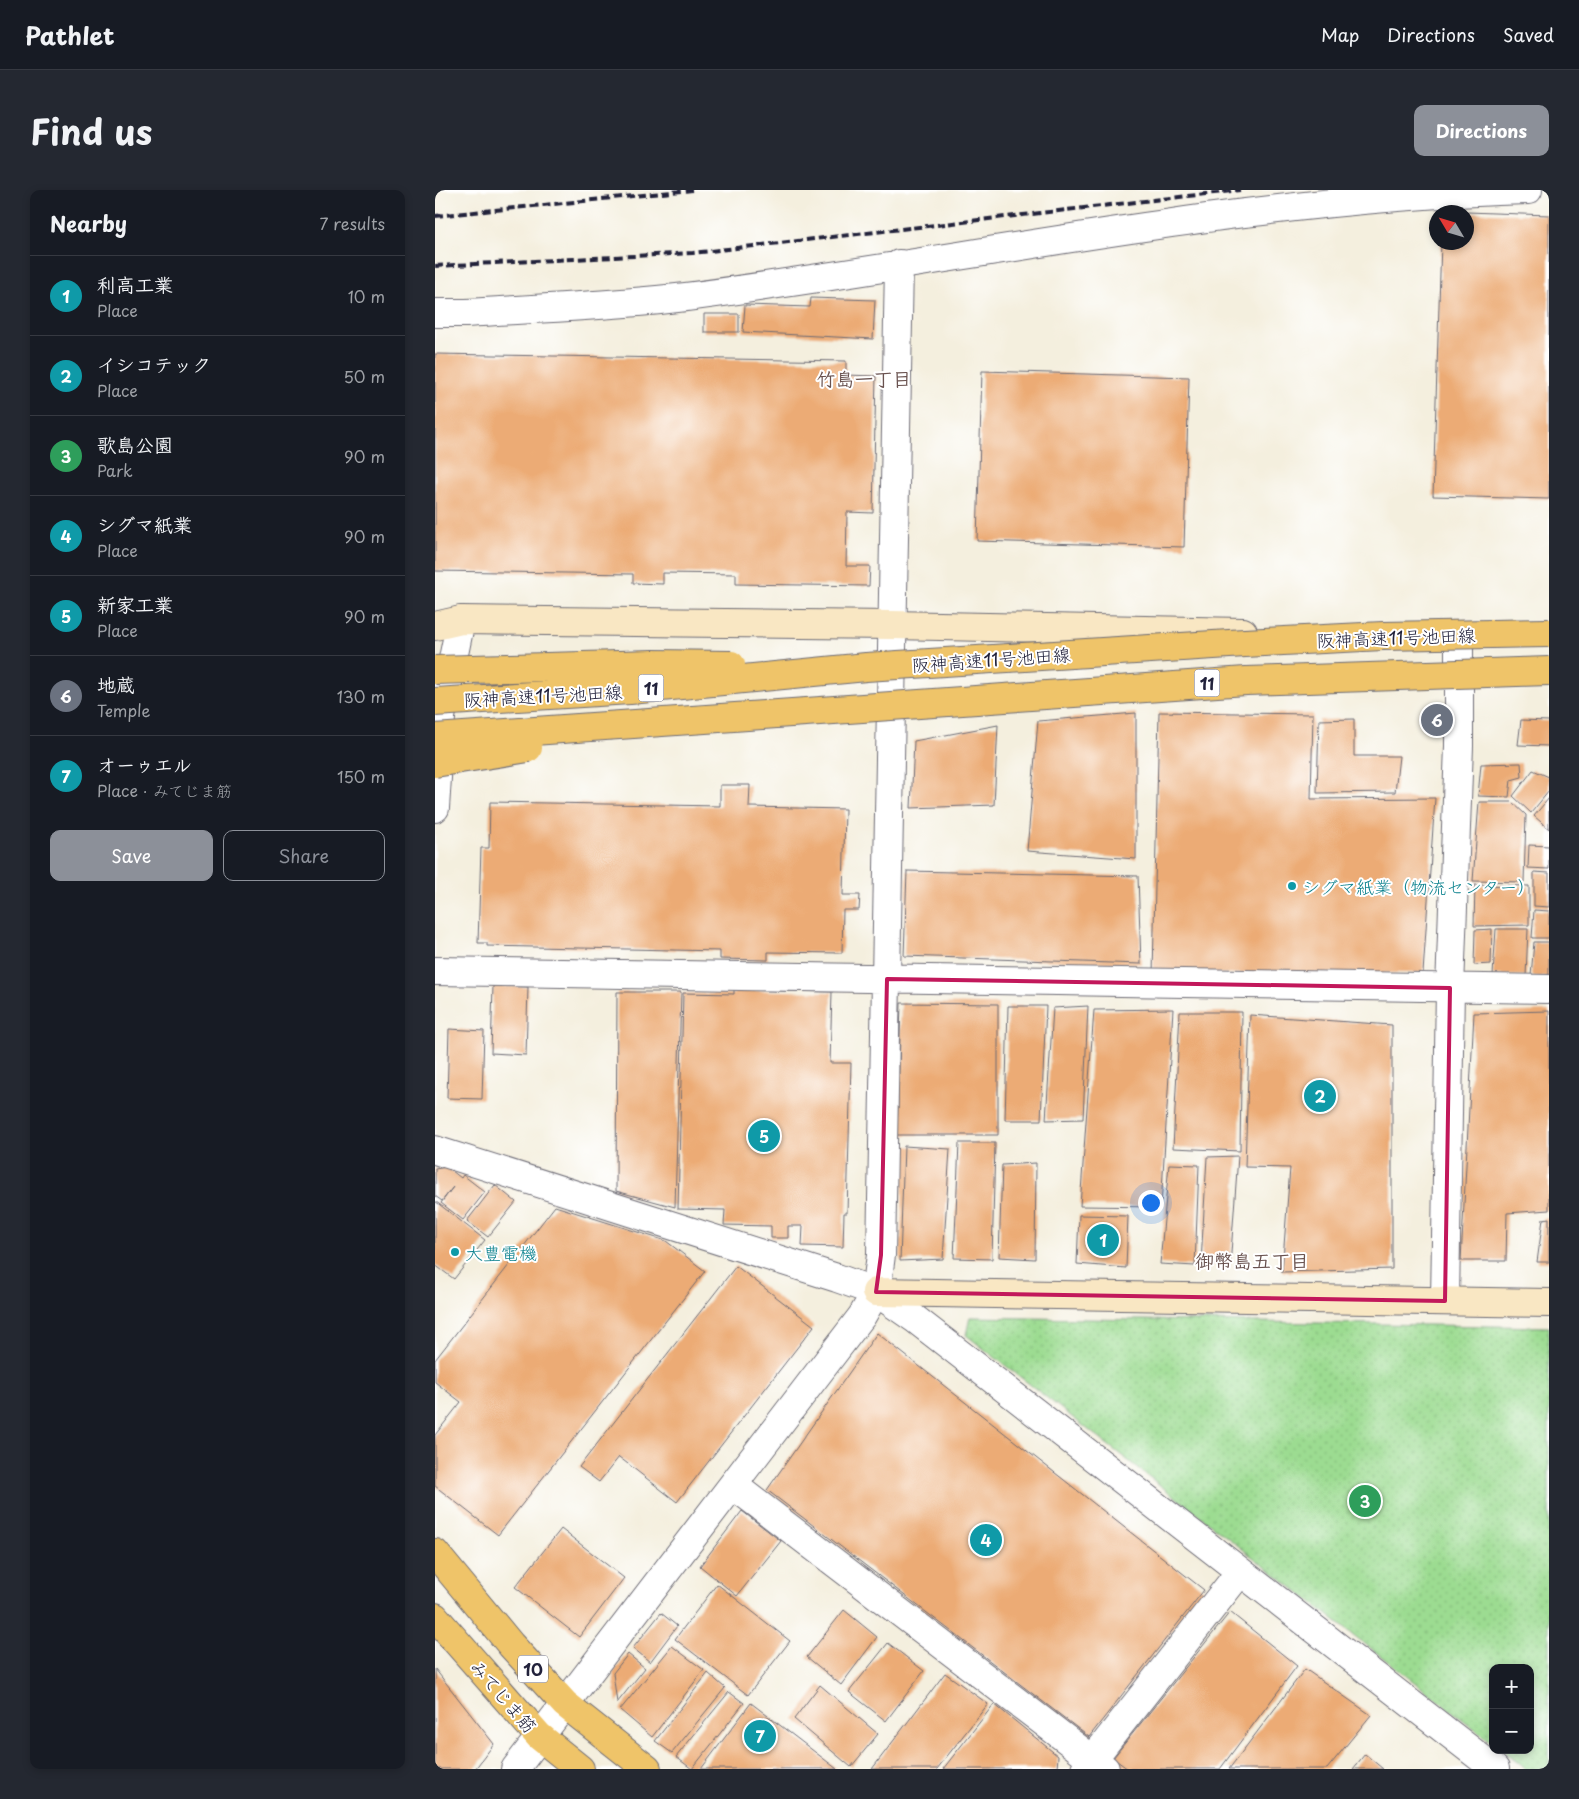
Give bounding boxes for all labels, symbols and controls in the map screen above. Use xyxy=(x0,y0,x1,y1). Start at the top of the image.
text: Pathlet xyxy=(25,17,115,53)
text: Map xyxy=(1321,21,1359,48)
text: Directions xyxy=(1387,21,1475,48)
text: Saved xyxy=(1503,21,1554,48)
text: Find us xyxy=(30,104,152,157)
button: Directions xyxy=(1414,105,1549,156)
north arrow xyxy=(1429,205,1474,250)
text: Nearby xyxy=(50,207,127,239)
text: 7 results xyxy=(320,211,385,235)
text: 利高工業 xyxy=(97,270,173,298)
text: 1 xyxy=(62,284,70,308)
text: 10 m xyxy=(348,284,385,308)
text: Place xyxy=(97,298,138,322)
text: イシコテック xyxy=(97,350,211,378)
text: 2 xyxy=(60,364,72,388)
text: 50 m xyxy=(344,364,385,388)
district label: 竹島一丁目 xyxy=(816,364,912,392)
text: Place xyxy=(97,378,138,402)
text: 歌島公園 xyxy=(97,430,173,458)
text: 3 xyxy=(61,444,71,468)
text: 90 m xyxy=(344,444,385,468)
text: Park xyxy=(97,458,133,482)
text: シグマ紙業 xyxy=(97,510,192,538)
text: 4 xyxy=(61,524,71,548)
text: 90 m xyxy=(344,524,385,548)
text: Place xyxy=(97,538,138,562)
text: 新家工業 xyxy=(97,590,173,618)
text: 5 xyxy=(61,604,71,628)
text: 90 m xyxy=(344,604,385,628)
text: Place xyxy=(97,618,138,642)
street label: 阪神高速11号池田線 xyxy=(1316,621,1476,653)
street label: 阪神高速11号池田線 xyxy=(911,640,1071,678)
road number: 11 xyxy=(1195,669,1219,696)
text: 地蔵 xyxy=(97,670,135,698)
road number: 11 xyxy=(639,674,663,702)
street label: 阪神高速11号池田線 xyxy=(463,677,623,713)
text: 6 xyxy=(60,684,72,708)
text: 130 m xyxy=(337,684,385,708)
text: Temple xyxy=(97,698,150,722)
pin: 6 xyxy=(1421,701,1453,739)
text: オーゥエル xyxy=(97,750,192,778)
text: 7 xyxy=(61,764,71,788)
text: 150 m xyxy=(337,764,385,788)
text: Place · みてじま筋 xyxy=(97,778,232,802)
button: Save xyxy=(50,830,213,881)
button: Share xyxy=(223,830,385,881)
place label: シグマ紙業（物流センター） xyxy=(1302,873,1535,900)
marker: シグマ紙業（物流センター） xyxy=(1286,880,1298,892)
pin: 2 xyxy=(1304,1077,1336,1115)
pin: 5 xyxy=(748,1117,780,1155)
your location xyxy=(1138,1190,1164,1216)
pin: 1 xyxy=(1087,1221,1119,1259)
place label: 大豊電機 xyxy=(465,1239,537,1266)
marker: 大豊電機 xyxy=(449,1246,461,1258)
district label: 御幣島五丁目 xyxy=(1195,1246,1309,1274)
pin: 3 xyxy=(1349,1482,1381,1520)
pin: 4 xyxy=(970,1521,1002,1559)
street label: みてじま筋 xyxy=(465,1653,543,1739)
road number: 10 xyxy=(518,1656,548,1682)
map controls xyxy=(1489,1664,1534,1754)
button: + xyxy=(1489,1664,1534,1709)
button: − xyxy=(1489,1709,1534,1754)
pin: 7 xyxy=(744,1717,776,1755)

